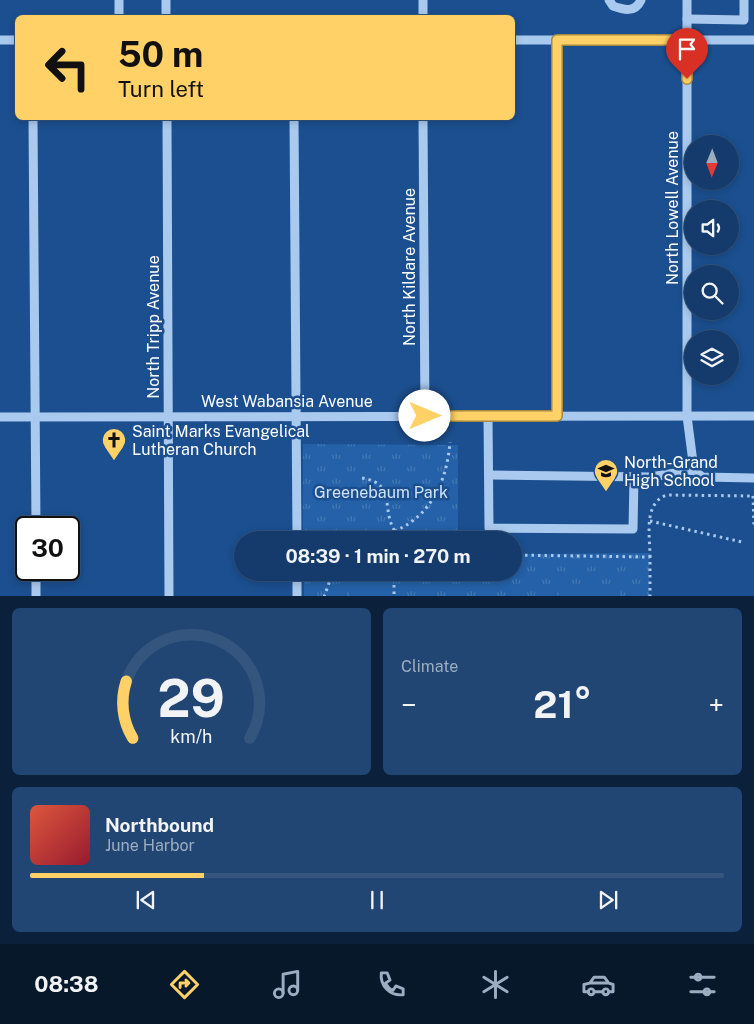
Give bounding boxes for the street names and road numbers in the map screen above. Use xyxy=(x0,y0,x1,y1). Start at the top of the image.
street label: North Lowell Avenue xyxy=(663,131,682,285)
street label: North Kildare Avenue xyxy=(400,188,419,346)
street label: North Tripp Avenue xyxy=(144,255,163,399)
street label: West Wabansia Avenue xyxy=(201,392,373,411)

